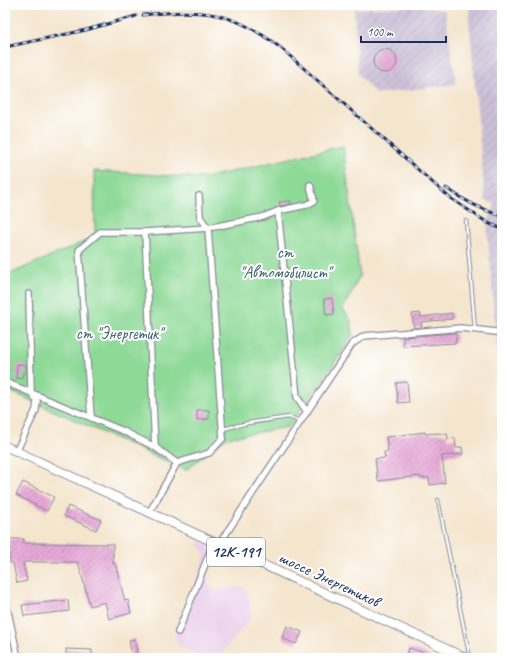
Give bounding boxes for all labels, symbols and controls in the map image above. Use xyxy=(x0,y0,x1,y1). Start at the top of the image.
scale bar xyxy=(361,18,446,44)
text: 100 m xyxy=(367,24,394,40)
park label: ст "Автомобилист" xyxy=(239,242,335,283)
park label: ст "Энергетик" xyxy=(76,323,166,344)
road number: 12К-191 xyxy=(207,538,265,566)
street label: шоссе Энергетиков xyxy=(275,547,386,613)

